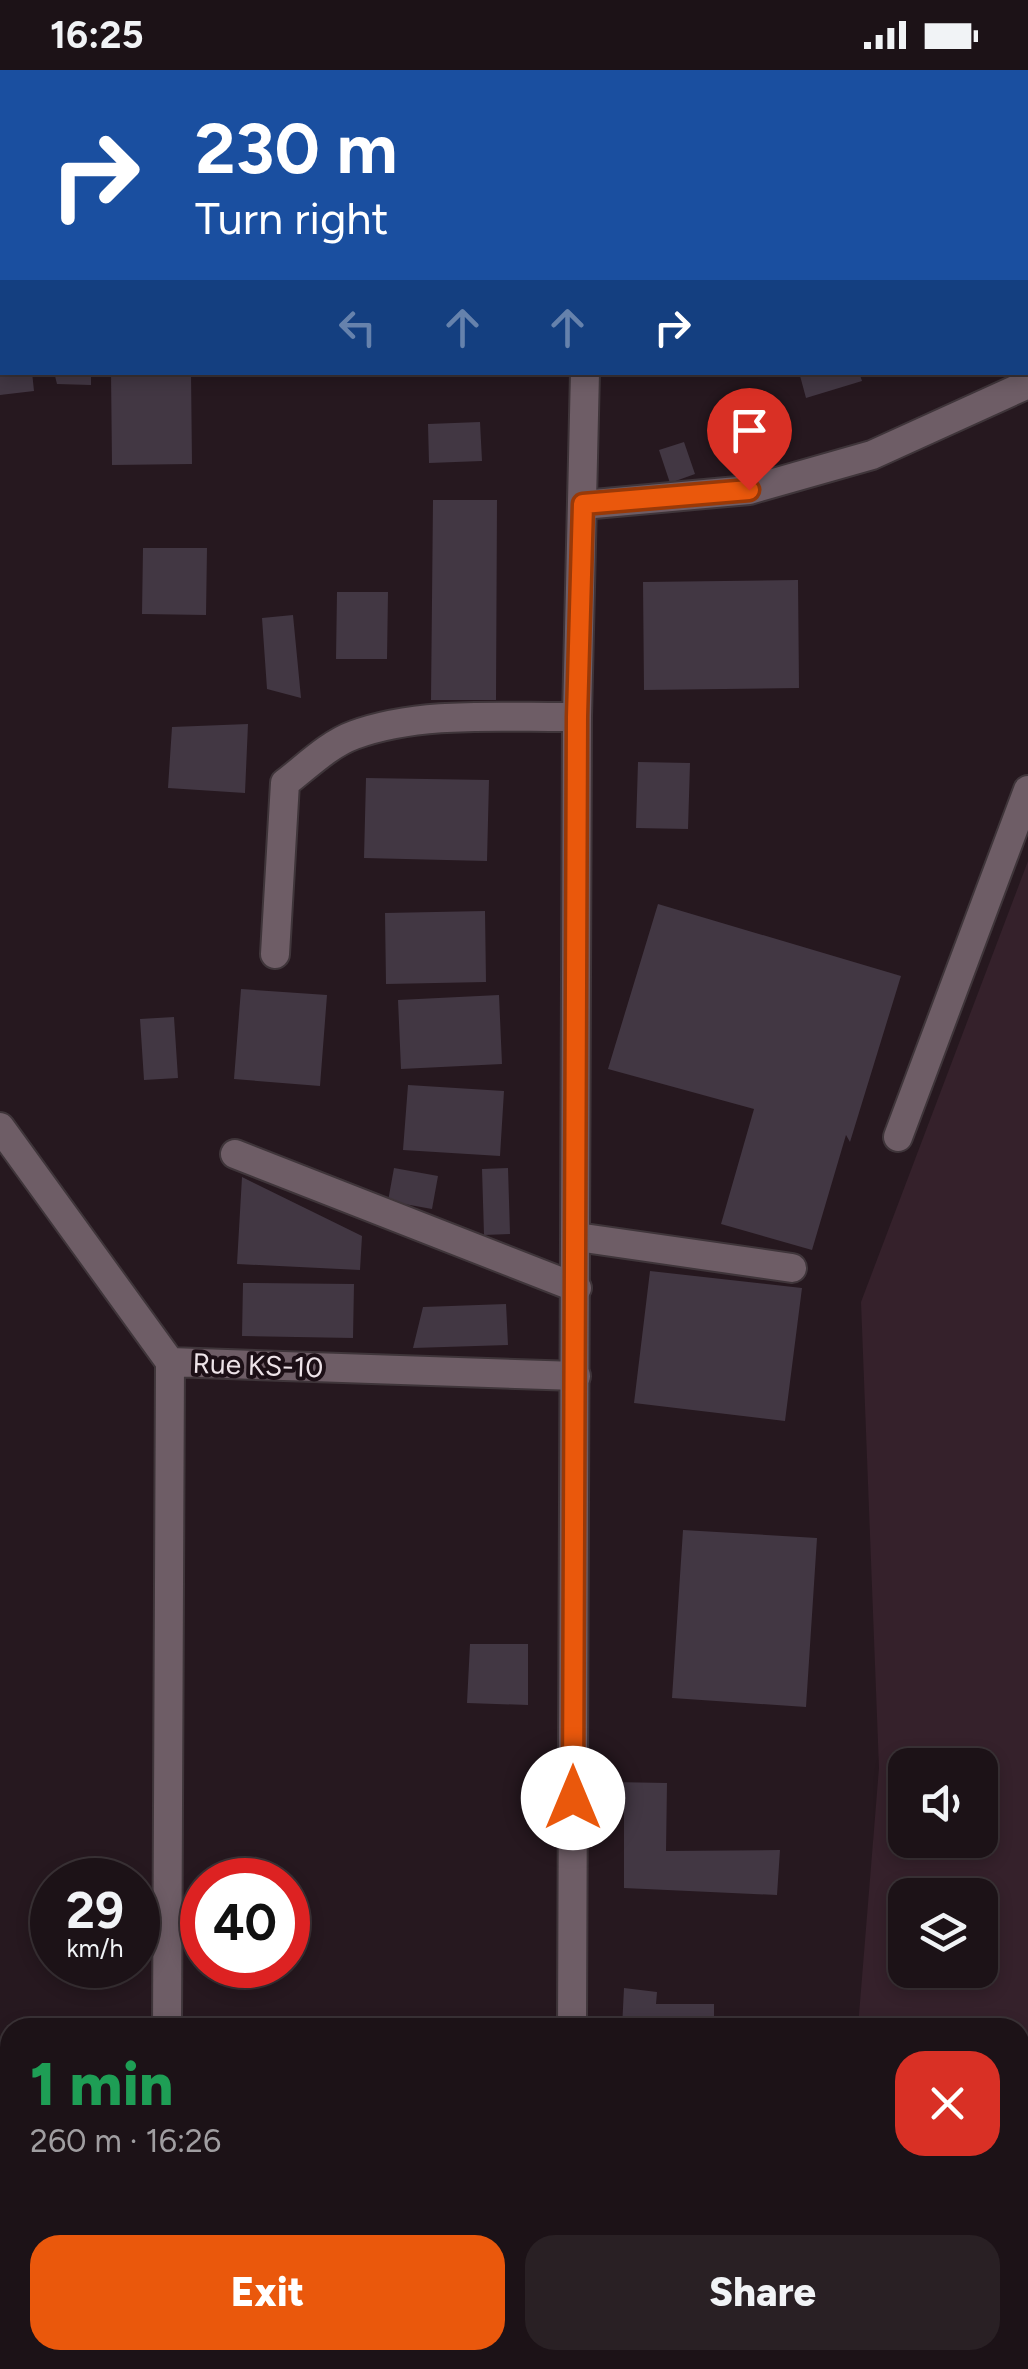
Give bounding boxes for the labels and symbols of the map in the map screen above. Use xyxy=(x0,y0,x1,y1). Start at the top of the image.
pin xyxy=(707,388,792,491)
street label: Rue KS-10 xyxy=(192,1346,324,1384)
position arrow xyxy=(521,1746,625,1850)
speed limit sign: 40 xyxy=(180,1858,310,1988)

